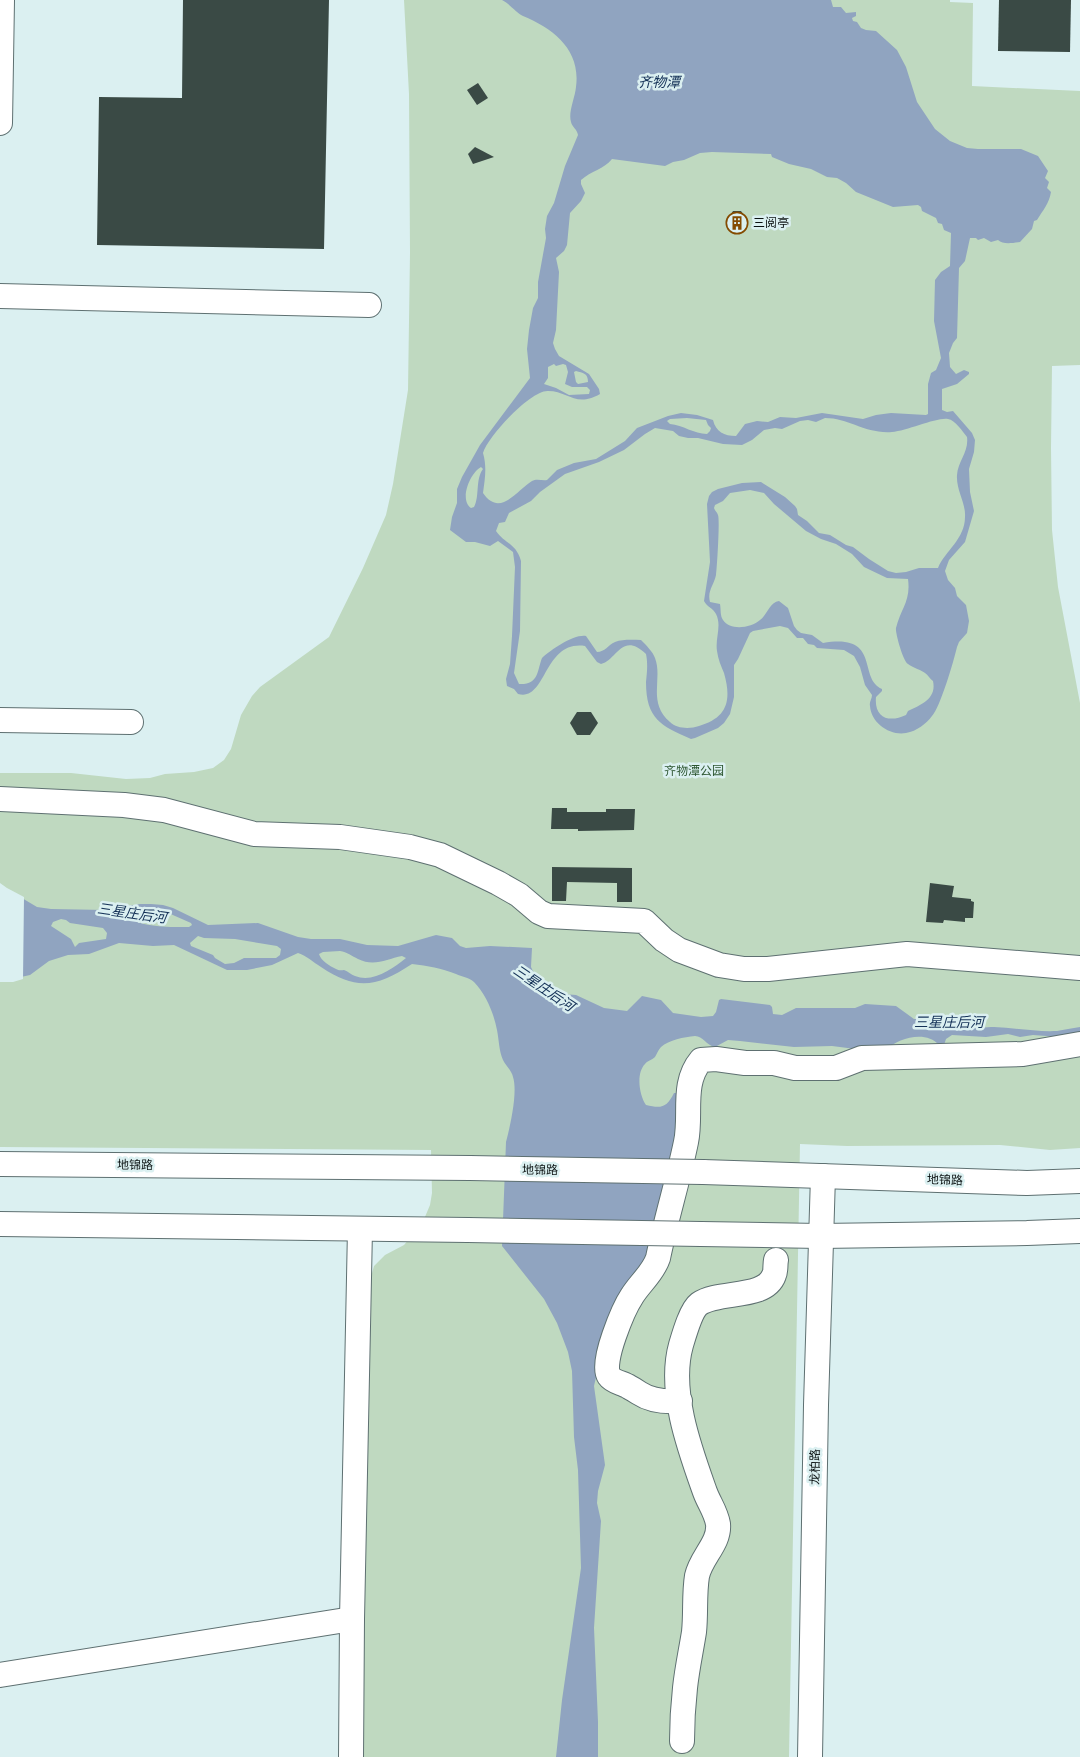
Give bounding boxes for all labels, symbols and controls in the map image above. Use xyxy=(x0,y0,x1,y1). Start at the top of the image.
water label: 齐物潭 xyxy=(638,73,683,90)
building icon: 三阅亭 xyxy=(725,211,749,235)
place label: 三阅亭 xyxy=(753,215,789,230)
park label: 齐物潭公园 xyxy=(664,763,724,778)
water label: 三星庄后河 xyxy=(96,899,171,926)
water label: 三星庄后河 xyxy=(511,961,581,1016)
water label: 三星庄后河 xyxy=(914,1013,987,1030)
street label: 地锦路 xyxy=(117,1157,153,1172)
street label: 地锦路 xyxy=(522,1162,558,1177)
street label: 地锦路 xyxy=(927,1171,963,1188)
street label: 龙柏路 xyxy=(807,1449,822,1485)

